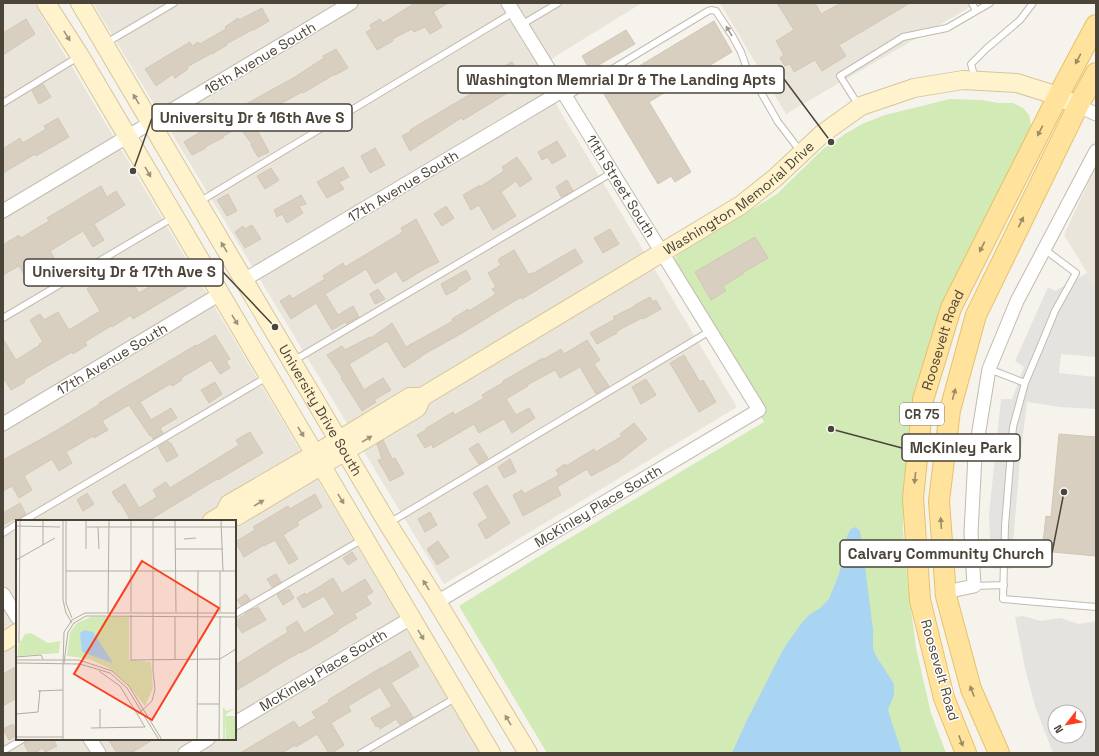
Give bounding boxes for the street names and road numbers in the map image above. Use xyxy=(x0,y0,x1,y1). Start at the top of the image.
street label: 16th Avenue South xyxy=(201,18,319,98)
street label: 11th Street South xyxy=(582,131,660,241)
street label: Washington Memorial Drive xyxy=(660,137,818,259)
street label: 17th Avenue South xyxy=(344,146,462,226)
street label: Roosevelt Road xyxy=(917,287,968,392)
street label: 17th Avenue South xyxy=(53,319,171,399)
street label: University Drive South xyxy=(275,341,367,479)
road number: CR 75 xyxy=(900,403,944,425)
street label: McKinley Place South xyxy=(531,461,665,551)
street label: Roosevelt Road xyxy=(917,617,963,723)
street label: McKinley Place South xyxy=(256,625,390,715)

